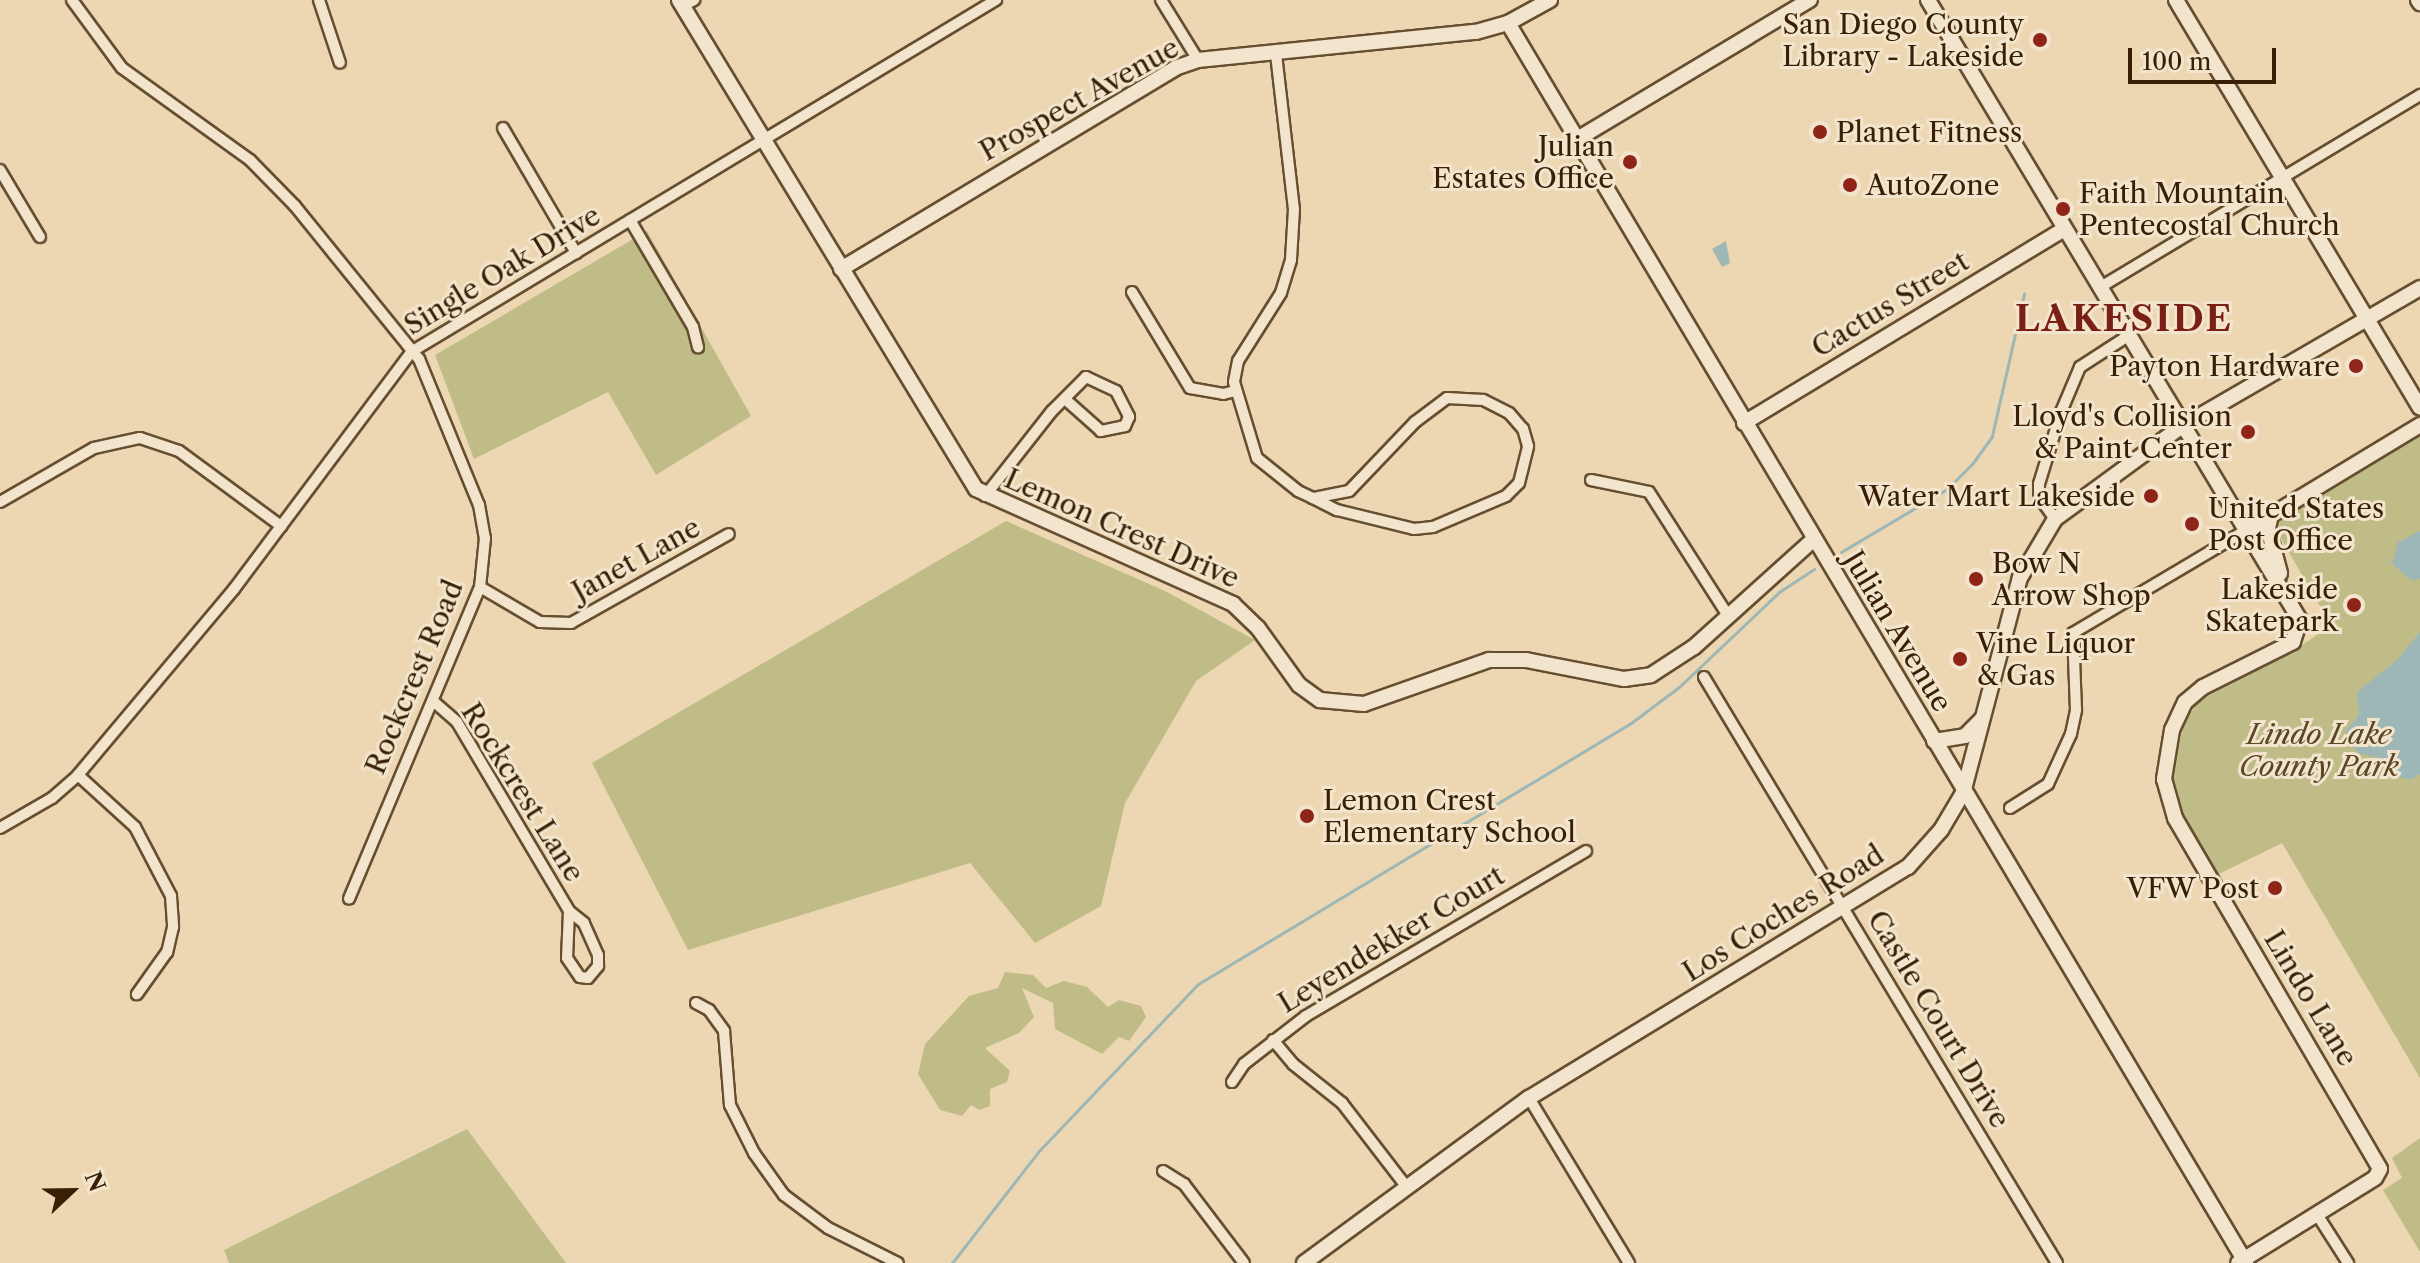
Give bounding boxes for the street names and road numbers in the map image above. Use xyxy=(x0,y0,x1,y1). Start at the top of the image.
street label: Prospect Avenue xyxy=(973,30,1185,168)
street label: Single Oak Drive xyxy=(398,198,606,342)
street label: Cactus Street xyxy=(1805,244,1975,364)
street label: Lemon Crest Drive xyxy=(1000,461,1244,595)
street label: Janet Lane xyxy=(566,510,706,608)
street label: Julian Avenue xyxy=(1836,544,1960,718)
street label: Rockcrest Road xyxy=(358,575,470,779)
street label: Rockcrest Lane xyxy=(455,696,591,888)
street label: Los Coches Road xyxy=(1676,838,1890,988)
street label: Leyendekker Court xyxy=(1272,858,1510,1020)
street label: Castle Court Drive xyxy=(1861,904,2017,1134)
street label: Lindo Lane xyxy=(2257,924,2365,1072)

